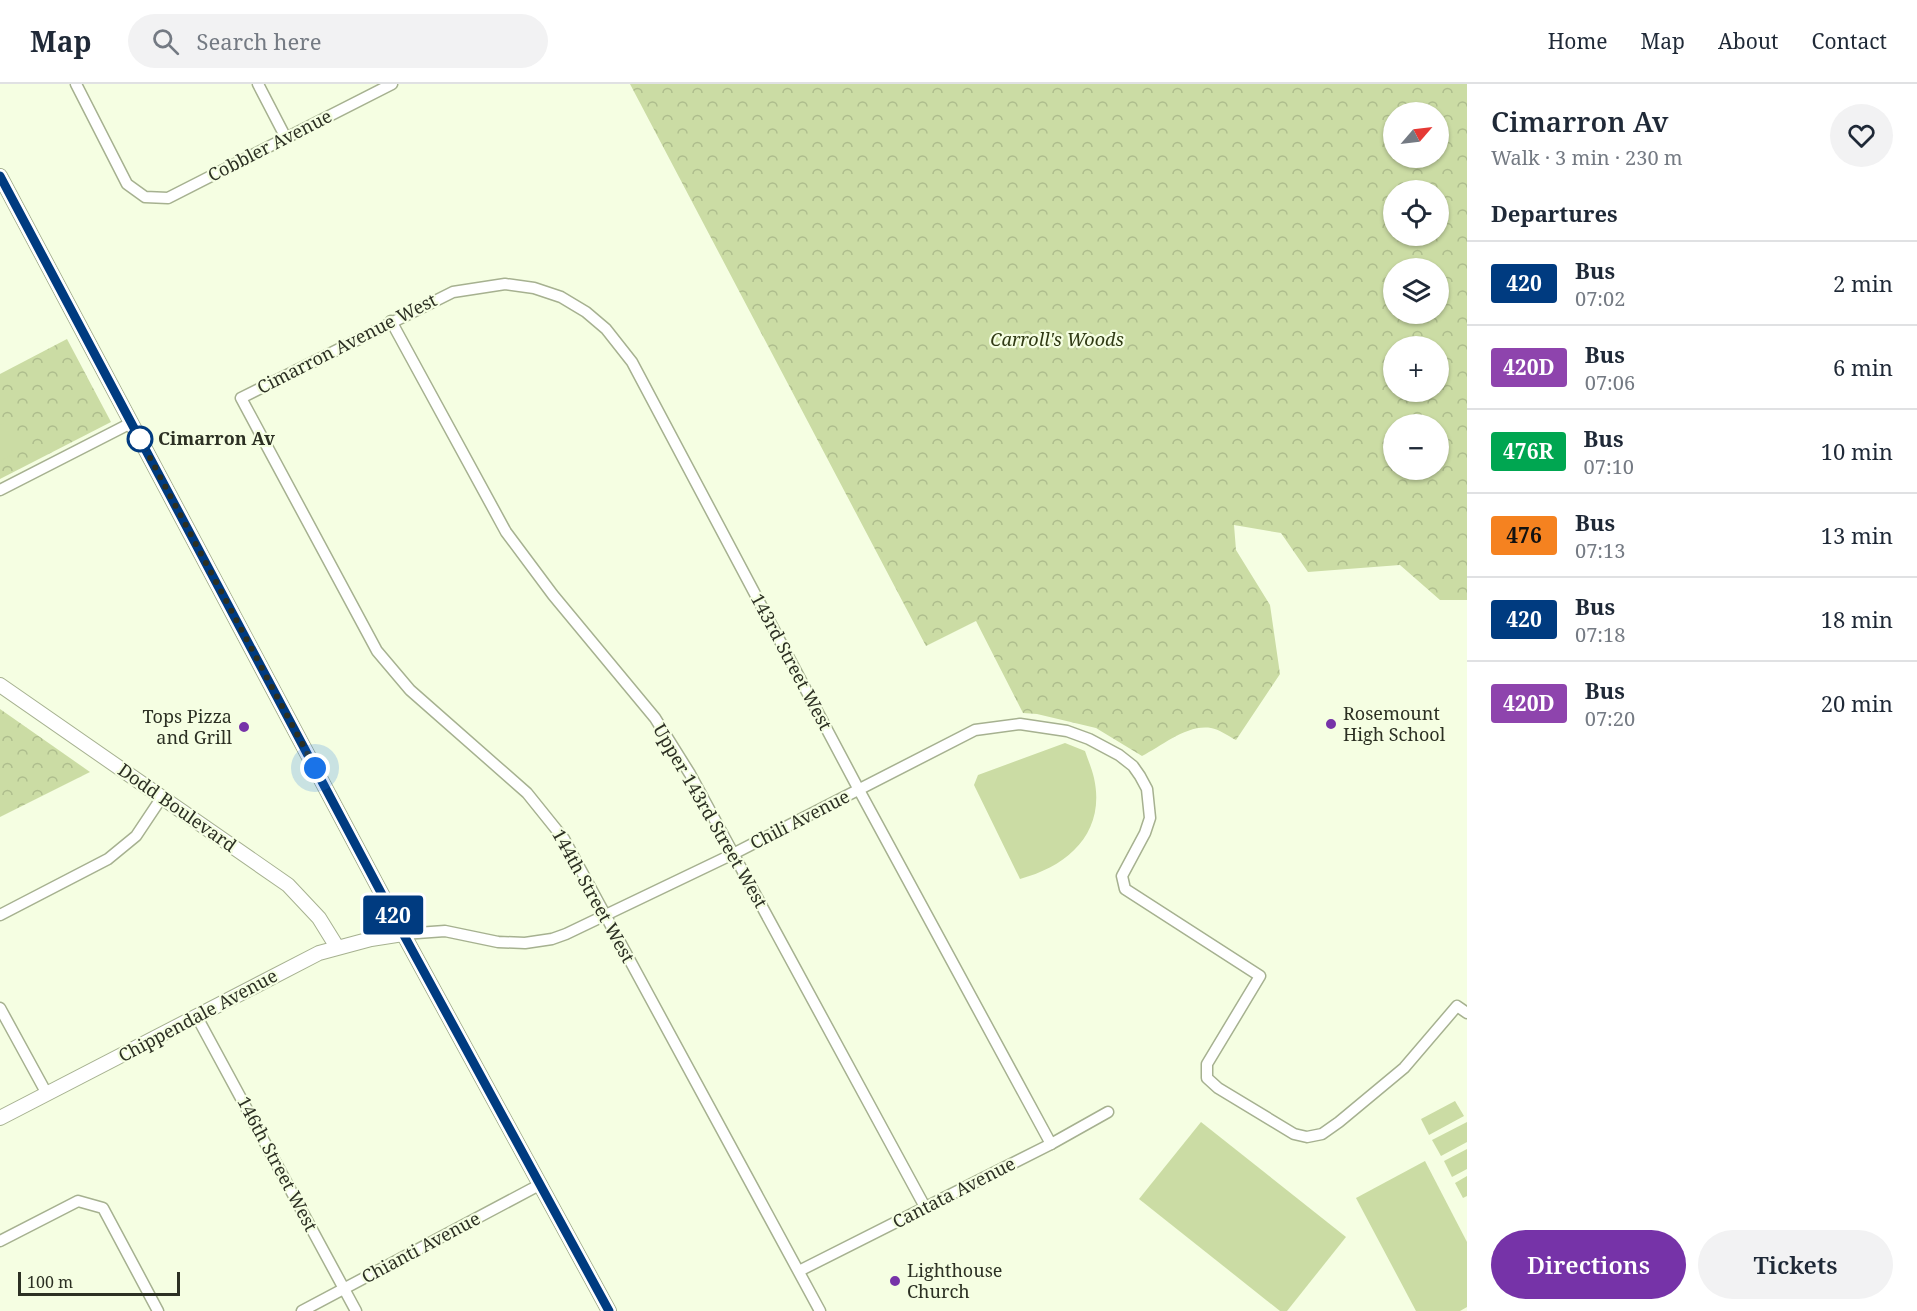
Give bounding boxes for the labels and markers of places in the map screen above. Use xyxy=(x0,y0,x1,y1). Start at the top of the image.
marker: Cimarron Av xyxy=(127,426,153,452)
place label: Cimarron Av xyxy=(158,426,275,450)
place label: Rosemount High School xyxy=(1343,701,1446,746)
place label: Tops Pizza and Grill xyxy=(142,704,232,749)
marker: Rosemount High School xyxy=(1324,717,1338,731)
marker: Tops Pizza and Grill xyxy=(237,720,251,734)
place label: Lighthouse Church xyxy=(907,1258,1002,1303)
marker: Lighthouse Church xyxy=(888,1274,902,1288)

